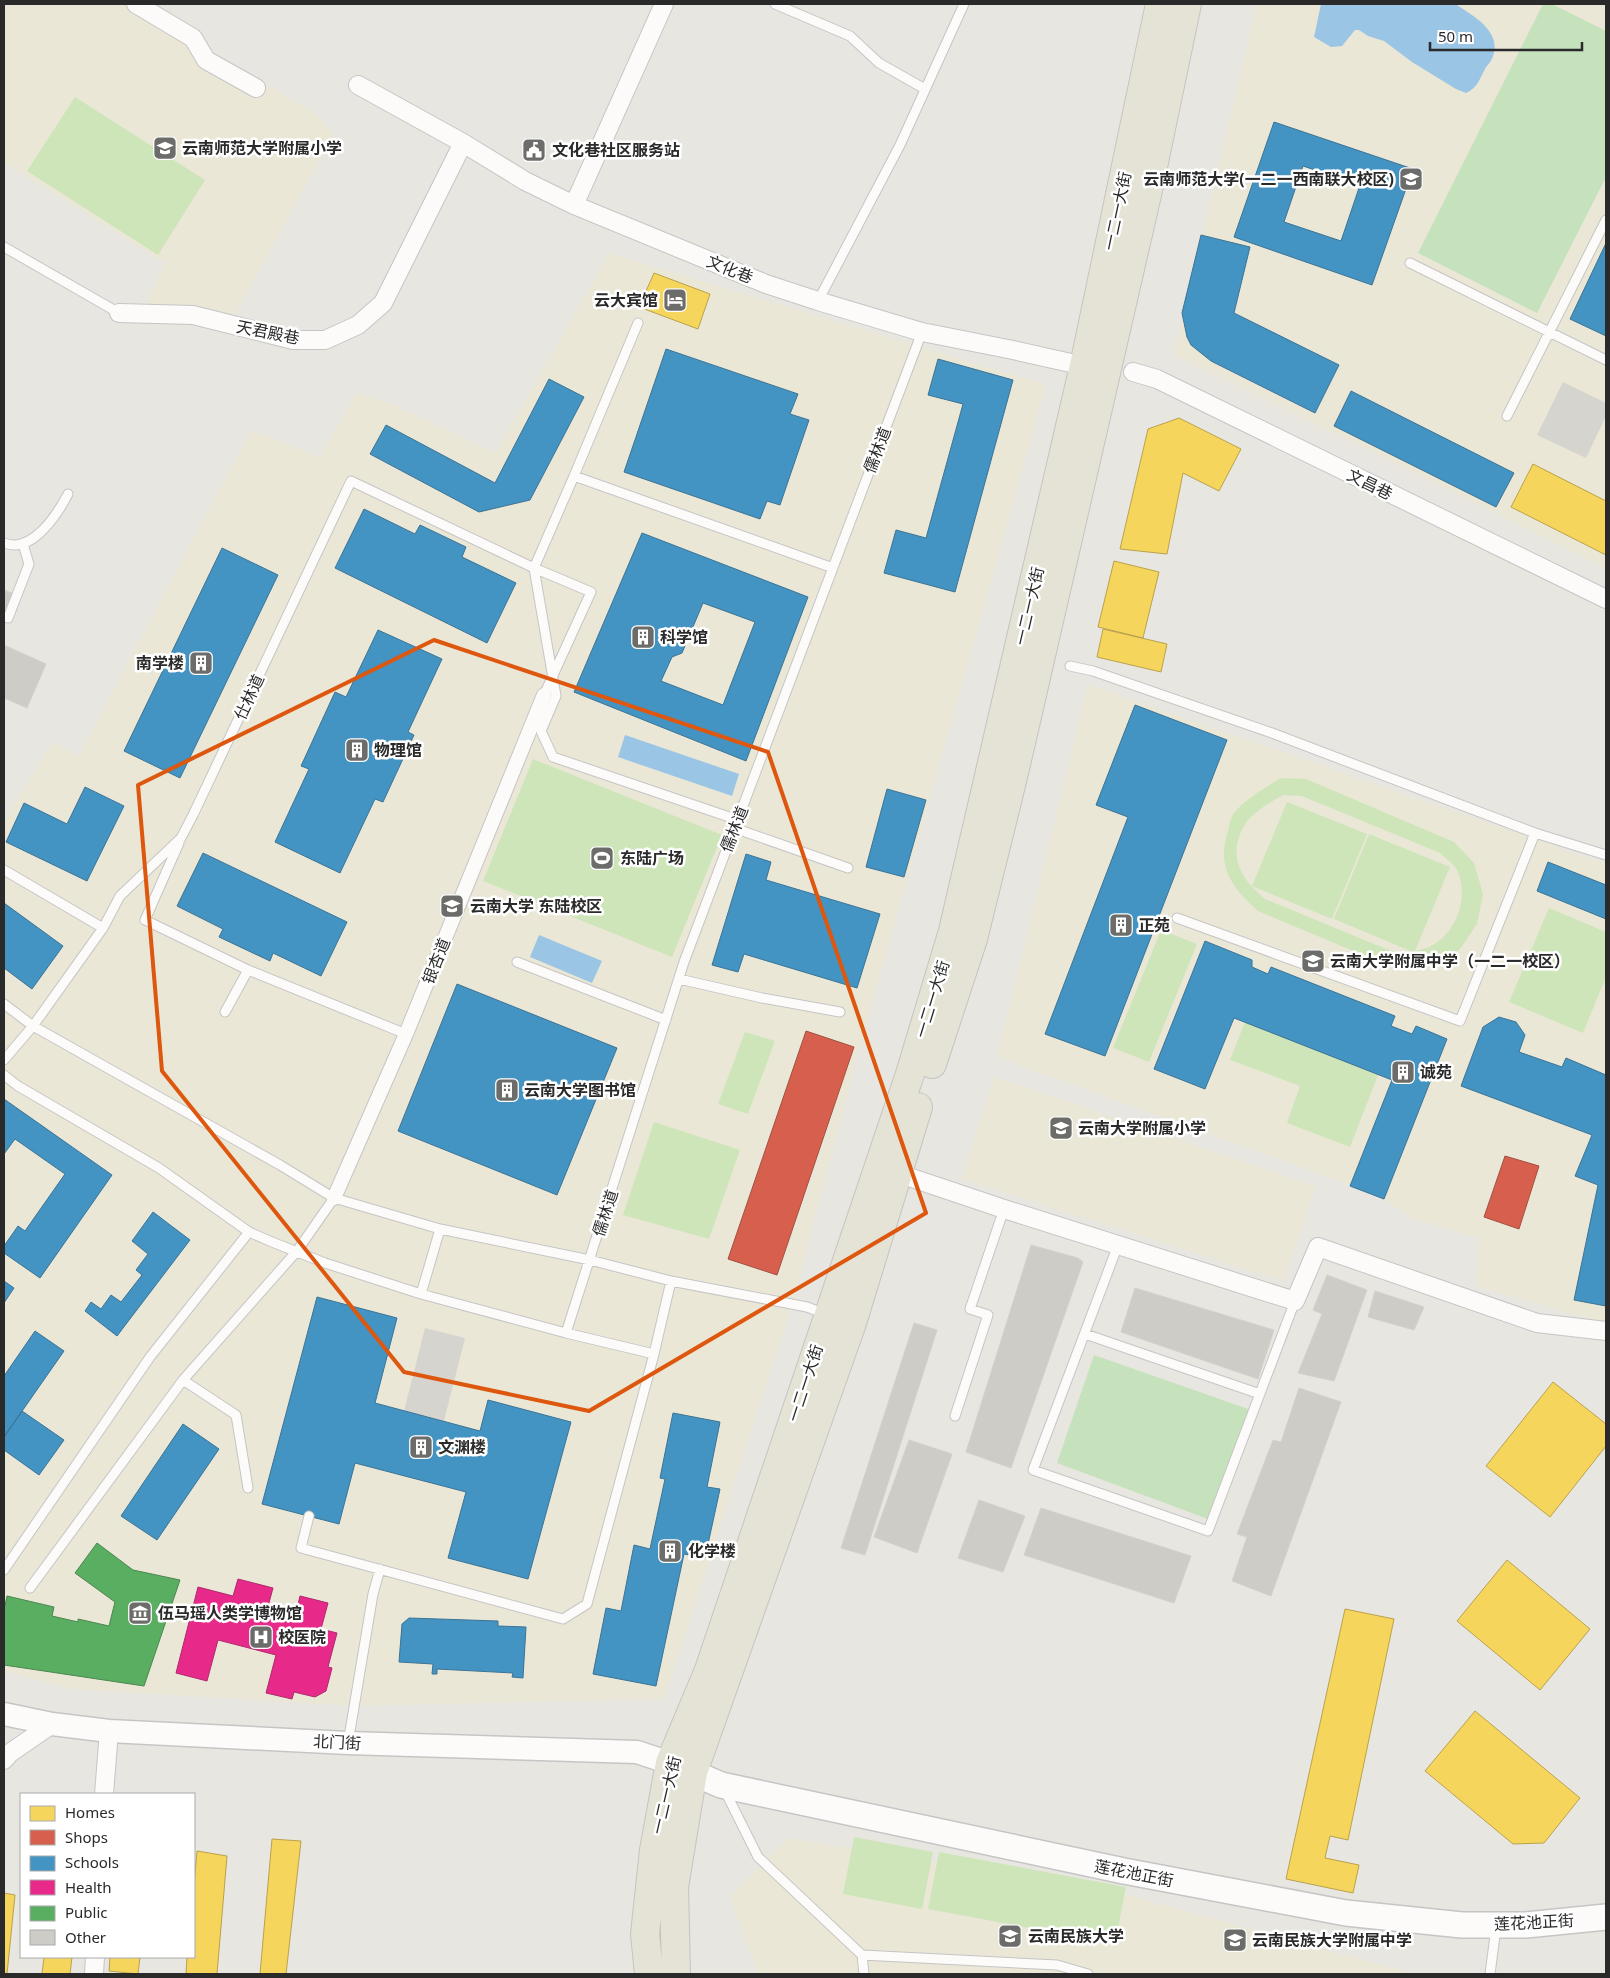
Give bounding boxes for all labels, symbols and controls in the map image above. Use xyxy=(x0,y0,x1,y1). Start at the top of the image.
scale bar xyxy=(1430,20,1582,52)
text: 50 m xyxy=(1438,26,1473,46)
school or university icon: 云南师范大学附属小学 xyxy=(152,135,178,161)
place label: 云南师范大学附属小学 xyxy=(182,137,342,159)
public building icon: 文化巷社区服务站 xyxy=(521,137,547,163)
place label: 文化巷社区服务站 xyxy=(552,139,680,161)
school or university icon: 云南师范大学(一二一西南联大校区) xyxy=(1398,166,1424,192)
place label: 云南师范大学(一二一西南联大校区) xyxy=(1143,168,1394,190)
street label: 一二一大街 xyxy=(1098,170,1136,252)
street label: 文化巷 xyxy=(704,250,756,288)
hotel icon: 云大宾馆 xyxy=(662,287,688,313)
place label: 云大宾馆 xyxy=(594,289,658,311)
street label: 天君殿巷 xyxy=(234,315,302,349)
street label: 儒林道 xyxy=(858,424,896,476)
street label: 文昌巷 xyxy=(1344,464,1396,504)
street label: 一二一大街 xyxy=(1009,565,1049,647)
building icon: 科学馆 xyxy=(630,624,656,650)
place label: 科学馆 xyxy=(660,626,708,648)
building icon: 南学楼 xyxy=(188,650,214,676)
place label: 南学楼 xyxy=(136,652,184,674)
street label: 仕林道 xyxy=(229,671,269,723)
building icon: 物理馆 xyxy=(344,737,370,763)
place label: 物理馆 xyxy=(374,739,422,761)
street label: 儒林道 xyxy=(715,803,753,855)
sports icon: 东陆广场 xyxy=(589,845,615,871)
place label: 东陆广场 xyxy=(620,847,684,869)
school or university icon: 云南大学 东陆校区 xyxy=(439,893,465,919)
place label: 云南大学 东陆校区 xyxy=(470,895,602,917)
building icon: 正苑 xyxy=(1108,912,1134,938)
place label: 正苑 xyxy=(1138,914,1170,936)
street label: 银杏道 xyxy=(417,935,455,987)
school or university icon: 云南大学附属中学（一二一校区） xyxy=(1300,948,1326,974)
place label: 云南大学附属中学（一二一校区） xyxy=(1330,950,1570,972)
street label: 一二一大街 xyxy=(910,958,954,1040)
building icon: 诚苑 xyxy=(1390,1059,1416,1085)
place label: 诚苑 xyxy=(1420,1061,1452,1083)
building icon: 云南大学图书馆 xyxy=(494,1077,520,1103)
place label: 云南大学图书馆 xyxy=(524,1079,636,1101)
school or university icon: 云南大学附属小学 xyxy=(1048,1115,1074,1141)
place label: 云南大学附属小学 xyxy=(1078,1117,1206,1139)
street label: 儒林道 xyxy=(587,1187,623,1239)
street label: 一二一大街 xyxy=(782,1342,828,1424)
building icon: 文渊楼 xyxy=(408,1434,434,1460)
place label: 文渊楼 xyxy=(438,1436,486,1458)
building icon: 化学楼 xyxy=(657,1538,683,1564)
place label: 化学楼 xyxy=(688,1540,736,1562)
museum icon: 伍马瑶人类学博物馆 xyxy=(127,1600,153,1626)
place label: 伍马瑶人类学博物馆 xyxy=(158,1602,302,1624)
hospital icon: 校医院 xyxy=(248,1624,274,1650)
place label: 校医院 xyxy=(278,1626,326,1648)
street label: 北门街 xyxy=(312,1730,362,1754)
street label: 一二一大街 xyxy=(646,1754,686,1836)
legend xyxy=(20,1793,195,1958)
text: Homes xyxy=(65,1802,115,1822)
text: Shops xyxy=(65,1827,108,1847)
text: Schools xyxy=(65,1852,119,1872)
street label: 莲花池正街 xyxy=(1093,1855,1175,1891)
text: Health xyxy=(65,1877,112,1897)
text: Public xyxy=(65,1902,108,1922)
street label: 莲花池正街 xyxy=(1493,1909,1575,1935)
school or university icon: 云南民族大学 xyxy=(997,1923,1023,1949)
place label: 云南民族大学 xyxy=(1028,1925,1124,1947)
text: Other xyxy=(65,1927,106,1947)
school or university icon: 云南民族大学附属中学 xyxy=(1222,1927,1248,1953)
place label: 云南民族大学附属中学 xyxy=(1252,1929,1412,1951)

